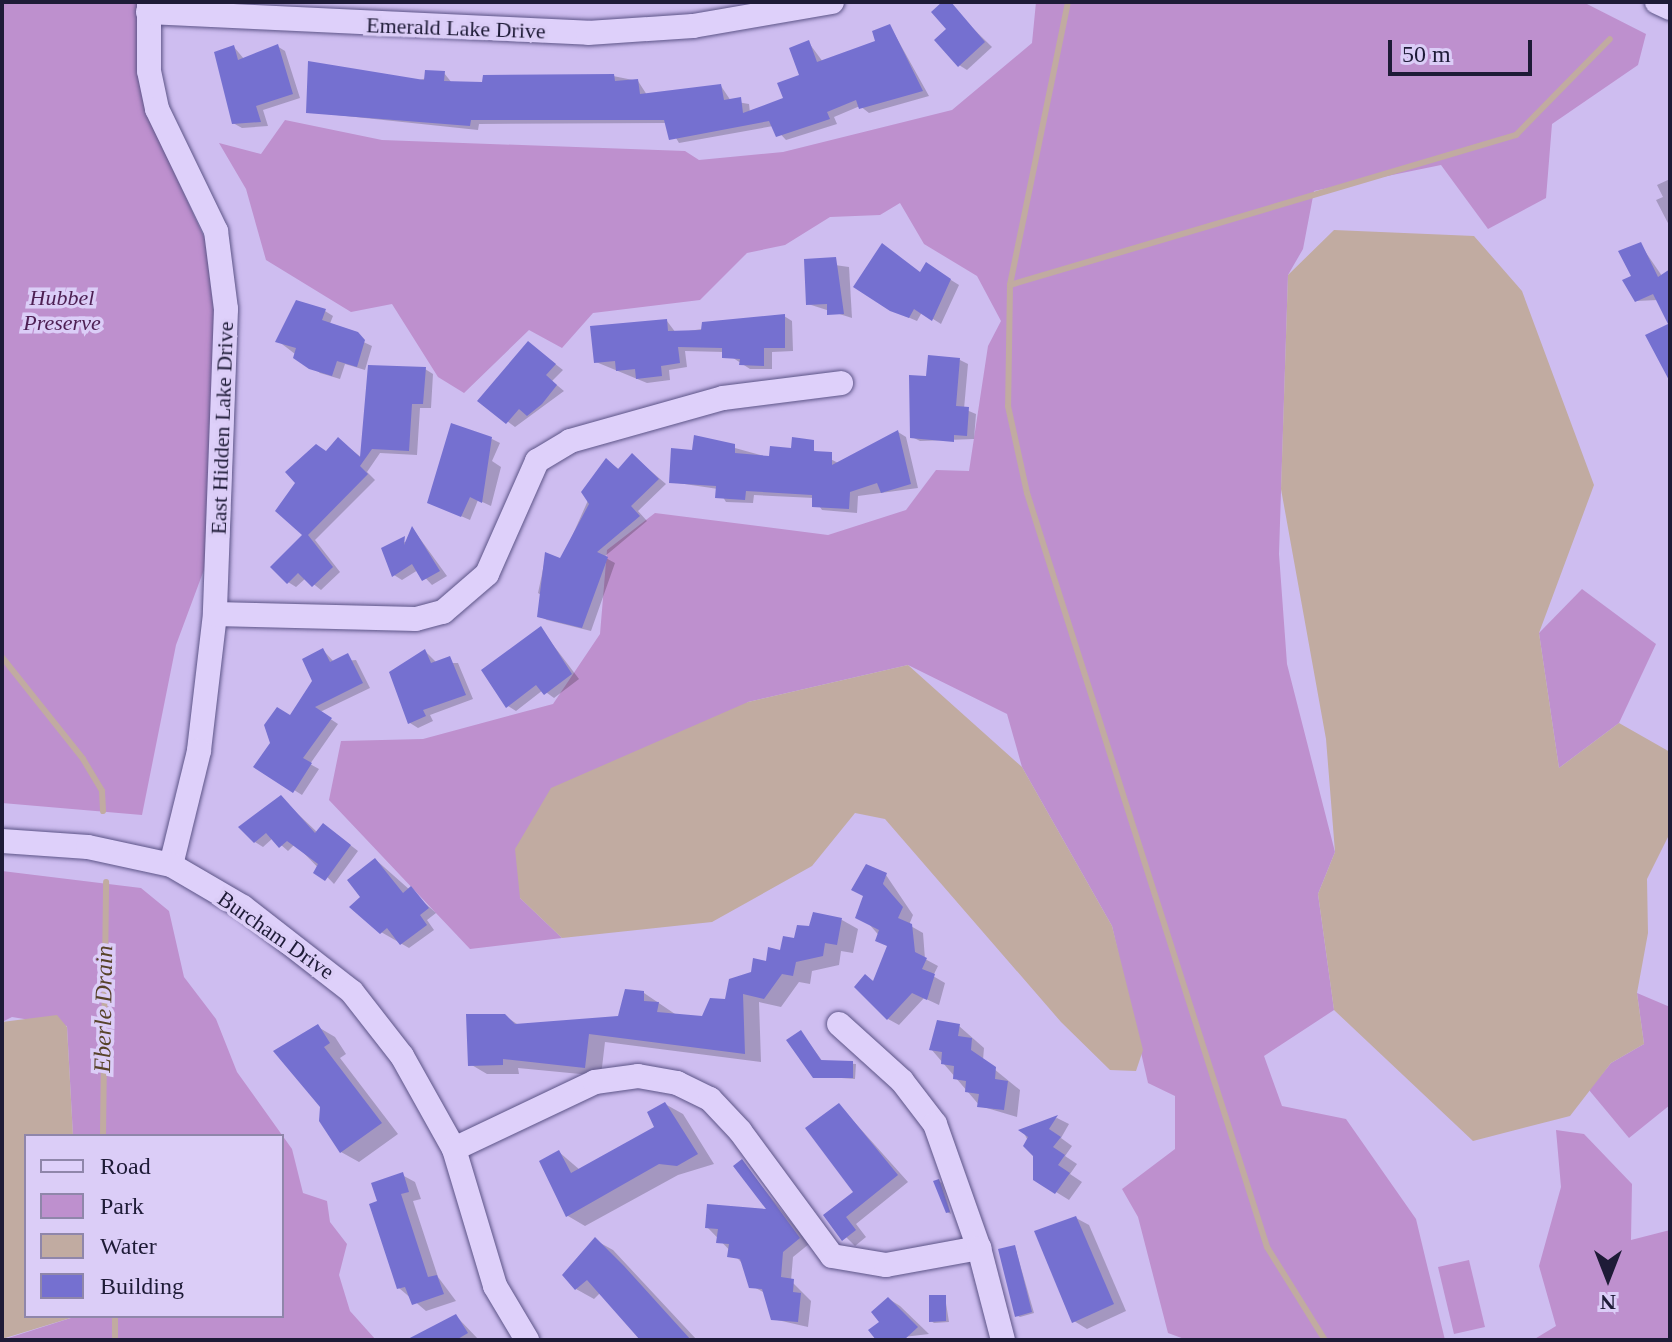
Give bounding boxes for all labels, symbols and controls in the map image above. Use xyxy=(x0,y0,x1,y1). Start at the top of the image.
street label: Emerald Lake Drive xyxy=(366,12,546,44)
scale bar xyxy=(1392,24,1536,74)
text: 50 m xyxy=(1402,41,1451,67)
park label: Hubbel Preserve xyxy=(23,284,101,336)
street label: East Hidden Lake Drive xyxy=(205,321,239,535)
street label: Burcham Drive xyxy=(213,885,339,985)
water label: Eberle Drain xyxy=(88,945,120,1073)
legend xyxy=(24,1134,284,1318)
text: Road xyxy=(100,1153,151,1179)
text: Park xyxy=(100,1193,144,1219)
text: Water xyxy=(100,1233,157,1259)
north arrow xyxy=(1568,1238,1648,1318)
text: Building xyxy=(100,1273,184,1299)
text: N xyxy=(1600,1290,1616,1315)

